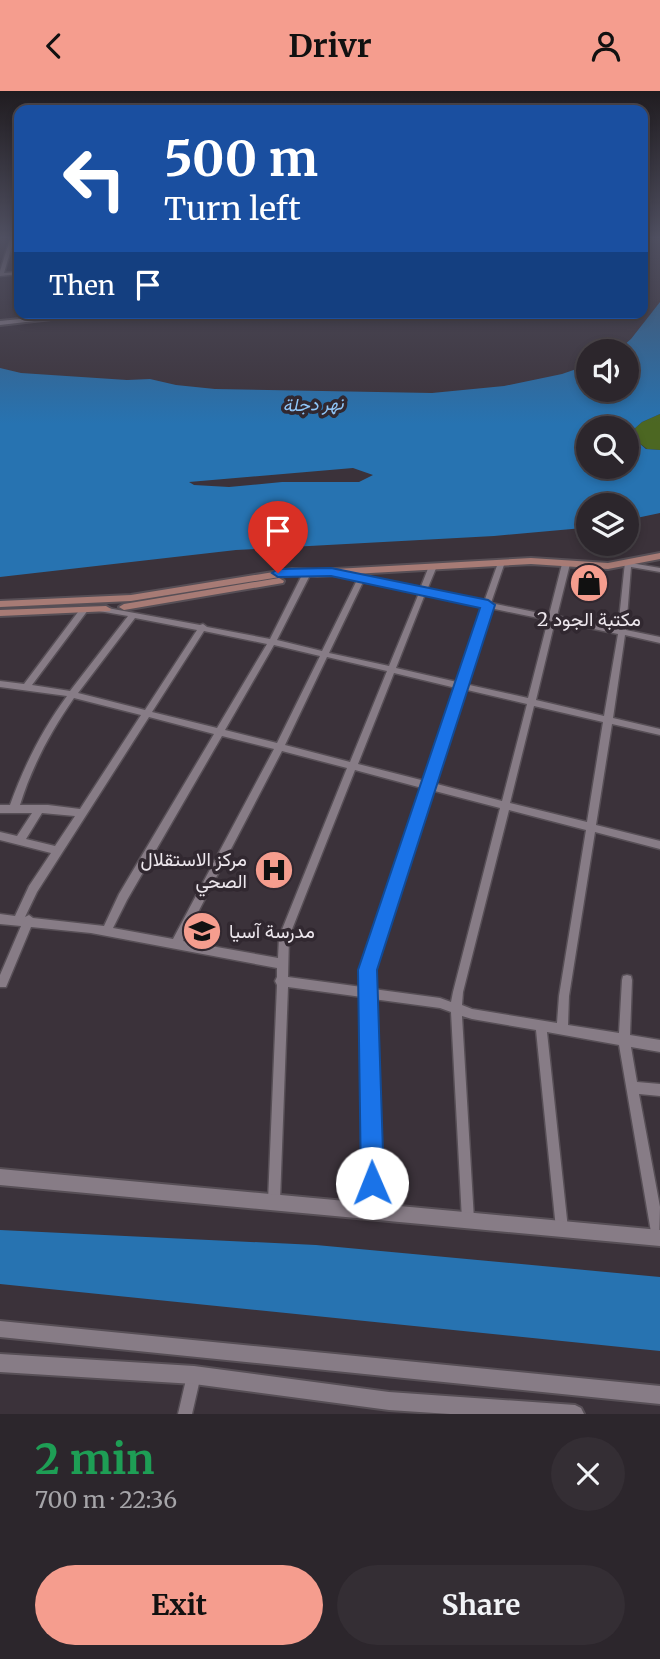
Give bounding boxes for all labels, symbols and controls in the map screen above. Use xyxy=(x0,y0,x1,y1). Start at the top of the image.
text: Drivr xyxy=(288,26,372,66)
icon: back xyxy=(35,27,73,65)
icon: person xyxy=(587,27,625,65)
text: 500 m xyxy=(164,128,318,189)
icon: left xyxy=(49,133,140,224)
text: Turn left xyxy=(164,189,301,229)
icon: arrive xyxy=(129,266,167,304)
text: Then xyxy=(49,269,115,302)
map controls xyxy=(576,339,639,556)
button: sound xyxy=(576,339,639,402)
water label: نهر دجلة xyxy=(282,391,345,417)
button: search xyxy=(576,416,639,479)
button: layers xyxy=(576,493,639,556)
pin xyxy=(248,501,308,573)
icon: arrive xyxy=(259,512,297,550)
shop icon: مكتبة الجود 2 xyxy=(568,562,610,604)
place label: مكتبة الجود 2 xyxy=(537,607,641,631)
place label: مركز الاستقلال الصحي xyxy=(141,847,247,897)
hospital icon: مركز الاستقلال الصحي xyxy=(253,849,295,891)
school or university icon: مدرسة آسيا xyxy=(181,910,223,952)
place label: مدرسة آسيا xyxy=(229,919,315,943)
position arrow xyxy=(335,1146,409,1220)
text: 2 min xyxy=(35,1433,155,1485)
button: close xyxy=(551,1437,625,1511)
text: 700 m · 22:36 xyxy=(35,1485,177,1514)
button: Exit xyxy=(35,1565,323,1645)
button: Share xyxy=(337,1565,625,1645)

